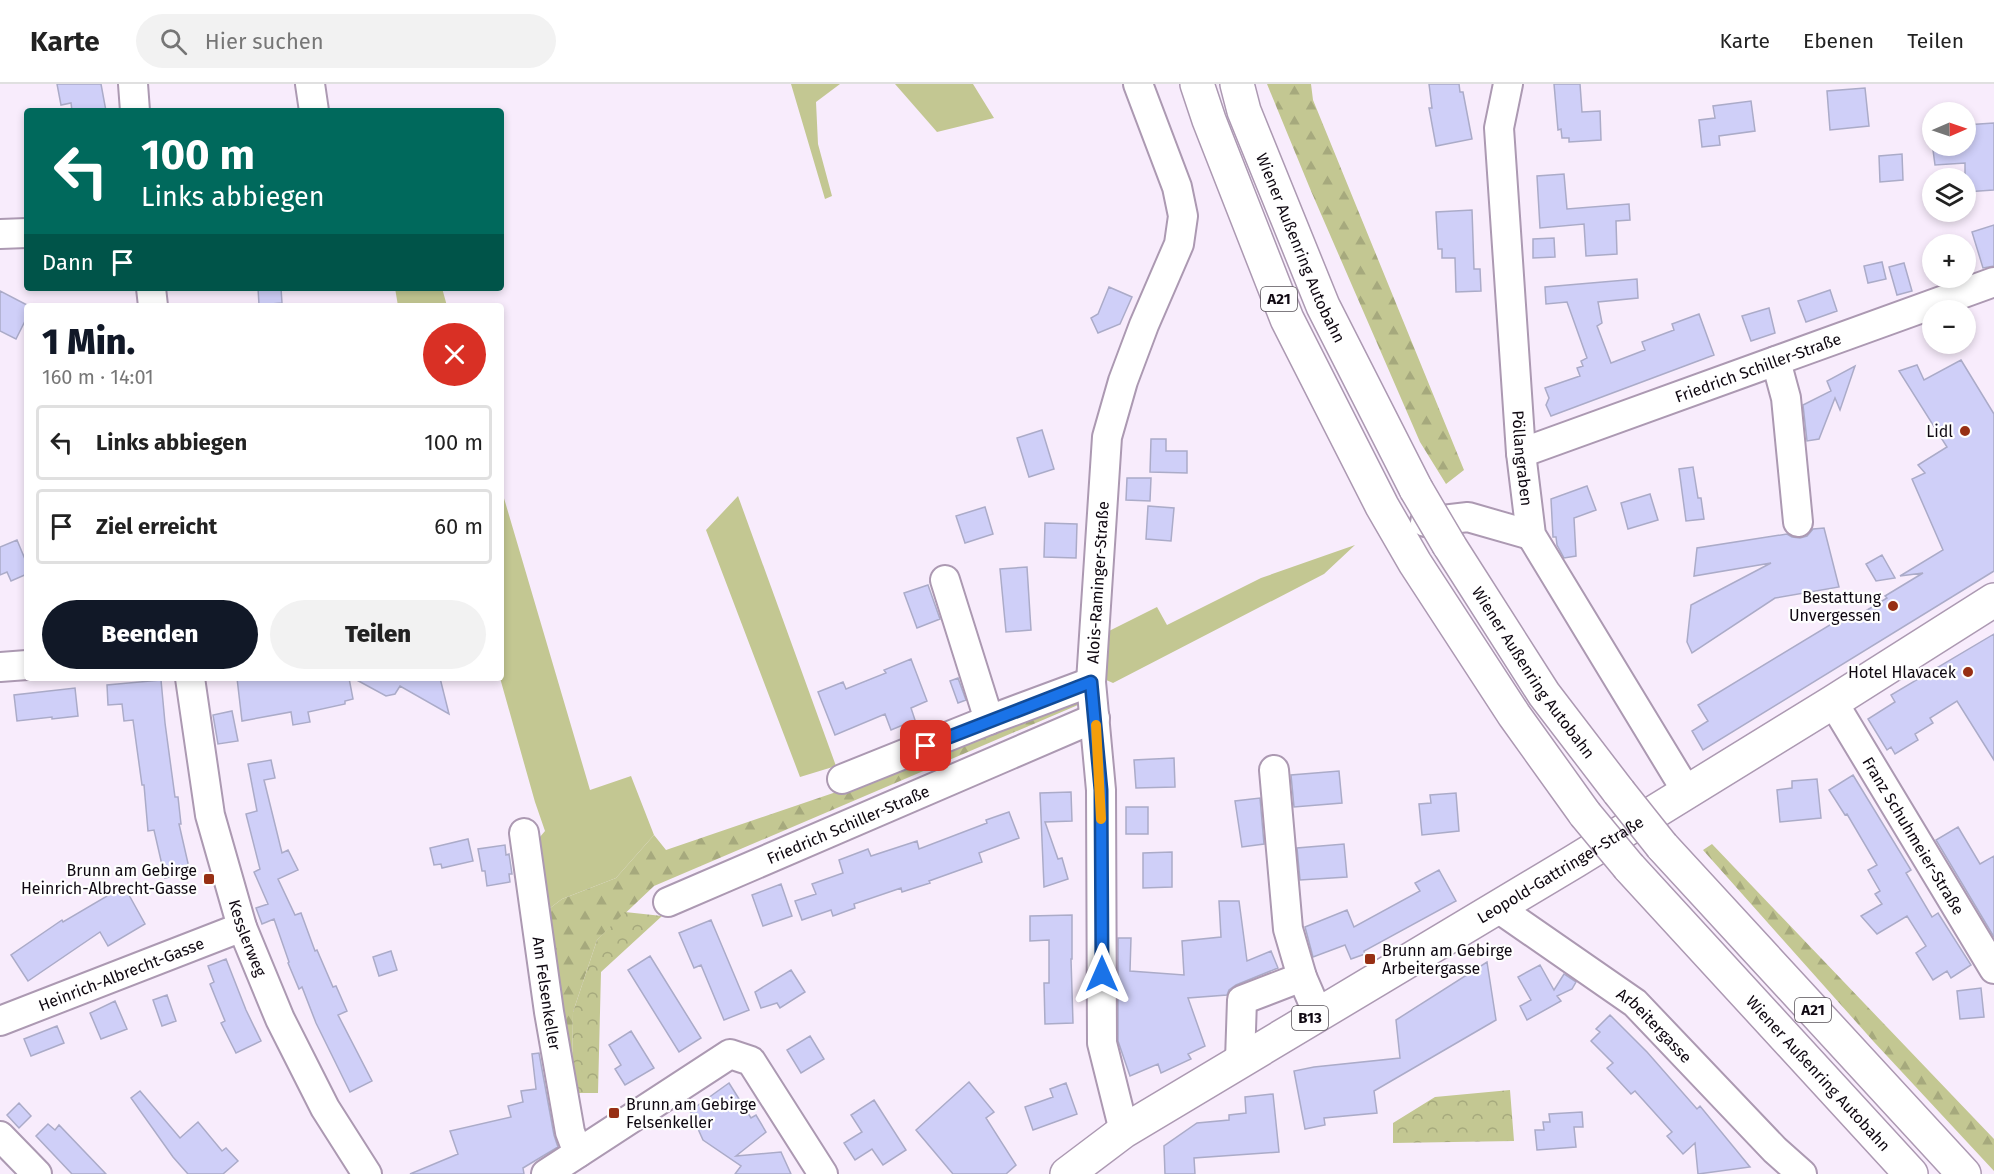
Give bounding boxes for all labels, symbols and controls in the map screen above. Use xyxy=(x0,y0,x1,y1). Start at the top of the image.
search box xyxy=(136,14,556,68)
text: Karte xyxy=(30,25,100,58)
icon: search xyxy=(157,25,190,58)
text: Hier suchen xyxy=(205,28,324,55)
text: Karte xyxy=(1719,28,1770,54)
text: Ebenen xyxy=(1803,28,1874,54)
text: Teilen xyxy=(1907,28,1964,54)
north arrow xyxy=(1922,102,1976,156)
map controls xyxy=(1922,102,1976,354)
text: 100 m xyxy=(141,130,255,180)
icon: left xyxy=(42,132,120,210)
street label: Wiener Außenring Autobahn xyxy=(1252,150,1349,346)
button: layers xyxy=(1922,168,1976,222)
text: Links abbiegen xyxy=(141,181,325,213)
button: + xyxy=(1922,234,1976,288)
icon: arrive xyxy=(106,246,139,279)
text: Dann xyxy=(42,249,94,276)
road number: A21 xyxy=(1261,287,1297,311)
button: − xyxy=(1922,300,1976,354)
text: 1 Min. xyxy=(42,320,135,364)
button: close xyxy=(423,323,486,386)
street label: Friedrich Schiller-Straße xyxy=(1673,329,1844,407)
text: 160 m · 14:01 xyxy=(42,365,154,389)
street label: Pöllangraben xyxy=(1508,410,1536,507)
place label: Lidl xyxy=(1926,422,1953,441)
marker: Lidl xyxy=(1958,424,1972,438)
icon: left xyxy=(45,426,78,459)
text: Links abbiegen xyxy=(96,429,247,456)
text: 100 m xyxy=(424,429,483,456)
street label: Alois-Raminger-Straße xyxy=(1083,501,1113,664)
icon: arrive xyxy=(45,510,78,543)
text: Ziel erreicht xyxy=(96,513,217,540)
text: 60 m xyxy=(434,513,483,540)
street label: Wiener Außenring Autobahn xyxy=(1468,583,1599,762)
place label: Bestattung Unvergessen xyxy=(1789,588,1882,625)
marker: Bestattung Unvergessen xyxy=(1886,599,1900,613)
button: Beenden xyxy=(42,600,258,669)
button: Teilen xyxy=(270,600,486,669)
place label: Hotel Hlavacek xyxy=(1848,663,1957,682)
marker: Hotel Hlavacek xyxy=(1961,665,1975,679)
pin xyxy=(900,720,951,771)
icon: arrive xyxy=(909,729,942,762)
street label: Franz Schuhmeier-Straße xyxy=(1858,753,1968,918)
street label: Friedrich Schiller-Straße xyxy=(764,782,932,868)
street label: Leopold-Gattringer-Straße xyxy=(1474,812,1647,927)
place label: Brunn am Gebirge Heinrich-Albrecht-Gasse xyxy=(21,861,197,898)
marker: Brunn am Gebirge Heinrich-Albrecht-Gasse xyxy=(202,872,216,886)
street label: Kesslerweg xyxy=(225,897,271,980)
street label: Heinrich-Albrecht-Gasse xyxy=(36,934,207,1015)
street label: Am Felsenkeller xyxy=(529,935,565,1052)
place label: Brunn am Gebirge Arbeitergasse xyxy=(1382,941,1512,978)
position arrow xyxy=(1070,942,1134,1006)
marker: Brunn am Gebirge Arbeitergasse xyxy=(1363,952,1377,966)
street label: Arbeitergasse xyxy=(1613,984,1696,1067)
street label: Wiener Außenring Autobahn xyxy=(1742,992,1894,1155)
road number: A21 xyxy=(1795,998,1831,1022)
road number: B13 xyxy=(1292,1006,1328,1030)
place label: Brunn am Gebirge Felsenkeller xyxy=(626,1095,756,1132)
marker: Brunn am Gebirge Felsenkeller xyxy=(607,1106,621,1120)

